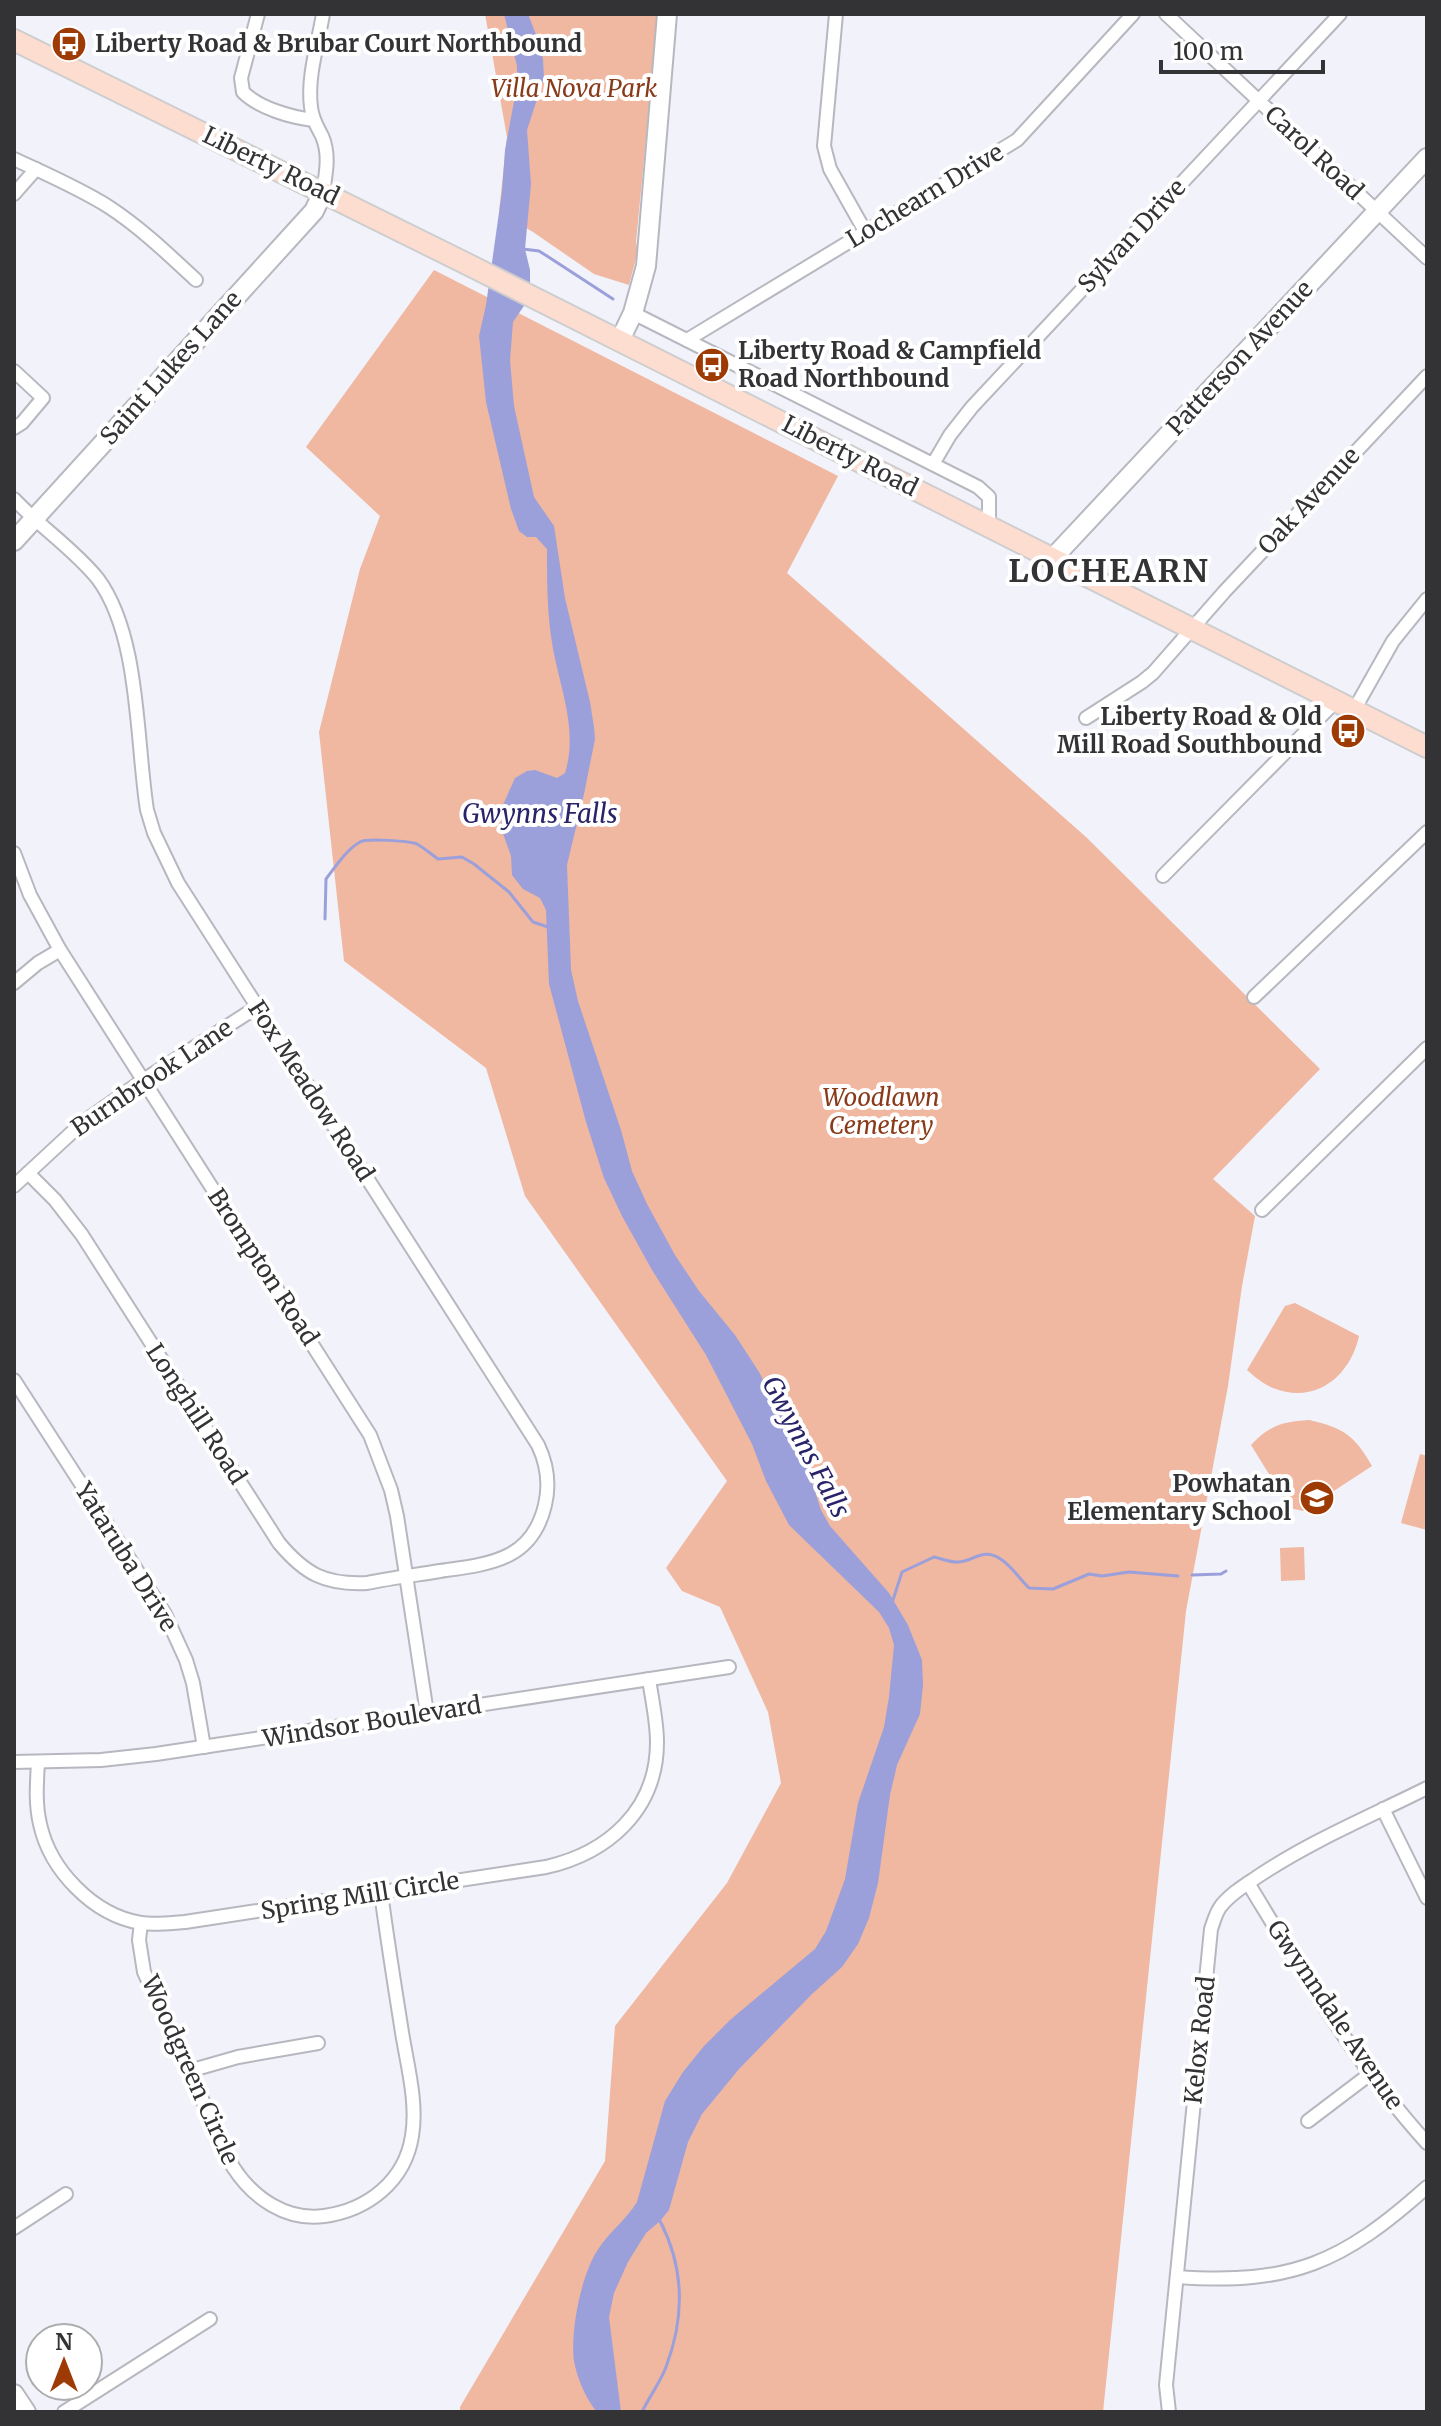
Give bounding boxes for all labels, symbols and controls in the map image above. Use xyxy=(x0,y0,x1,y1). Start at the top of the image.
scale bar xyxy=(1161,24,1323,74)
bus stop icon: Liberty Road & Brubar Court Northbound xyxy=(50,25,88,63)
place label: Liberty Road & Brubar Court Northbound xyxy=(95,28,582,59)
text: 100 m xyxy=(1173,36,1244,67)
park label: Villa Nova Park xyxy=(491,73,657,104)
street label: Carol Road xyxy=(1258,99,1370,206)
street label: Liberty Road xyxy=(198,119,345,212)
street label: Lochearn Drive xyxy=(841,137,1009,255)
street label: Sylvan Drive xyxy=(1071,172,1192,299)
street label: Patterson Avenue xyxy=(1160,274,1319,442)
street label: Saint Lukes Lane xyxy=(93,284,248,451)
place label: Liberty Road & Campfield Road Northbound xyxy=(738,335,1042,394)
bus stop icon: Liberty Road & Campfield Road Northbound xyxy=(693,346,731,384)
street label: Liberty Road xyxy=(777,408,923,503)
street label: Oak Avenue xyxy=(1251,441,1366,561)
district label: LOCHEARN xyxy=(1008,551,1210,591)
place label: Liberty Road & Old Mill Road Southbound xyxy=(1057,701,1322,760)
bus stop icon: Liberty Road & Old Mill Road Southbound xyxy=(1329,712,1367,750)
water label: Gwynns Falls xyxy=(462,797,618,830)
street label: Fox Meadow Road xyxy=(241,995,381,1187)
street label: Burnbrook Lane xyxy=(65,1012,238,1143)
park label: Woodlawn Cemetery xyxy=(822,1082,940,1141)
street label: Brompton Road xyxy=(201,1182,326,1351)
street label: Longhill Road xyxy=(139,1338,253,1490)
water label: Gwynns Falls xyxy=(755,1370,858,1523)
place label: Powhatan Elementary School xyxy=(1067,1468,1291,1527)
street label: Yataruba Drive xyxy=(68,1476,185,1637)
school or university icon: Powhatan Elementary School xyxy=(1298,1479,1336,1517)
street label: Windsor Boulevard xyxy=(259,1689,483,1754)
street label: Spring Mill Circle xyxy=(259,1865,461,1926)
street label: Gwynndale Avenue xyxy=(1261,1914,1410,2115)
street label: Woodgreen Circle xyxy=(134,1970,246,2169)
street label: Kelox Road xyxy=(1177,1974,1222,2105)
north arrow xyxy=(24,2322,104,2402)
text: N xyxy=(55,2328,73,2356)

